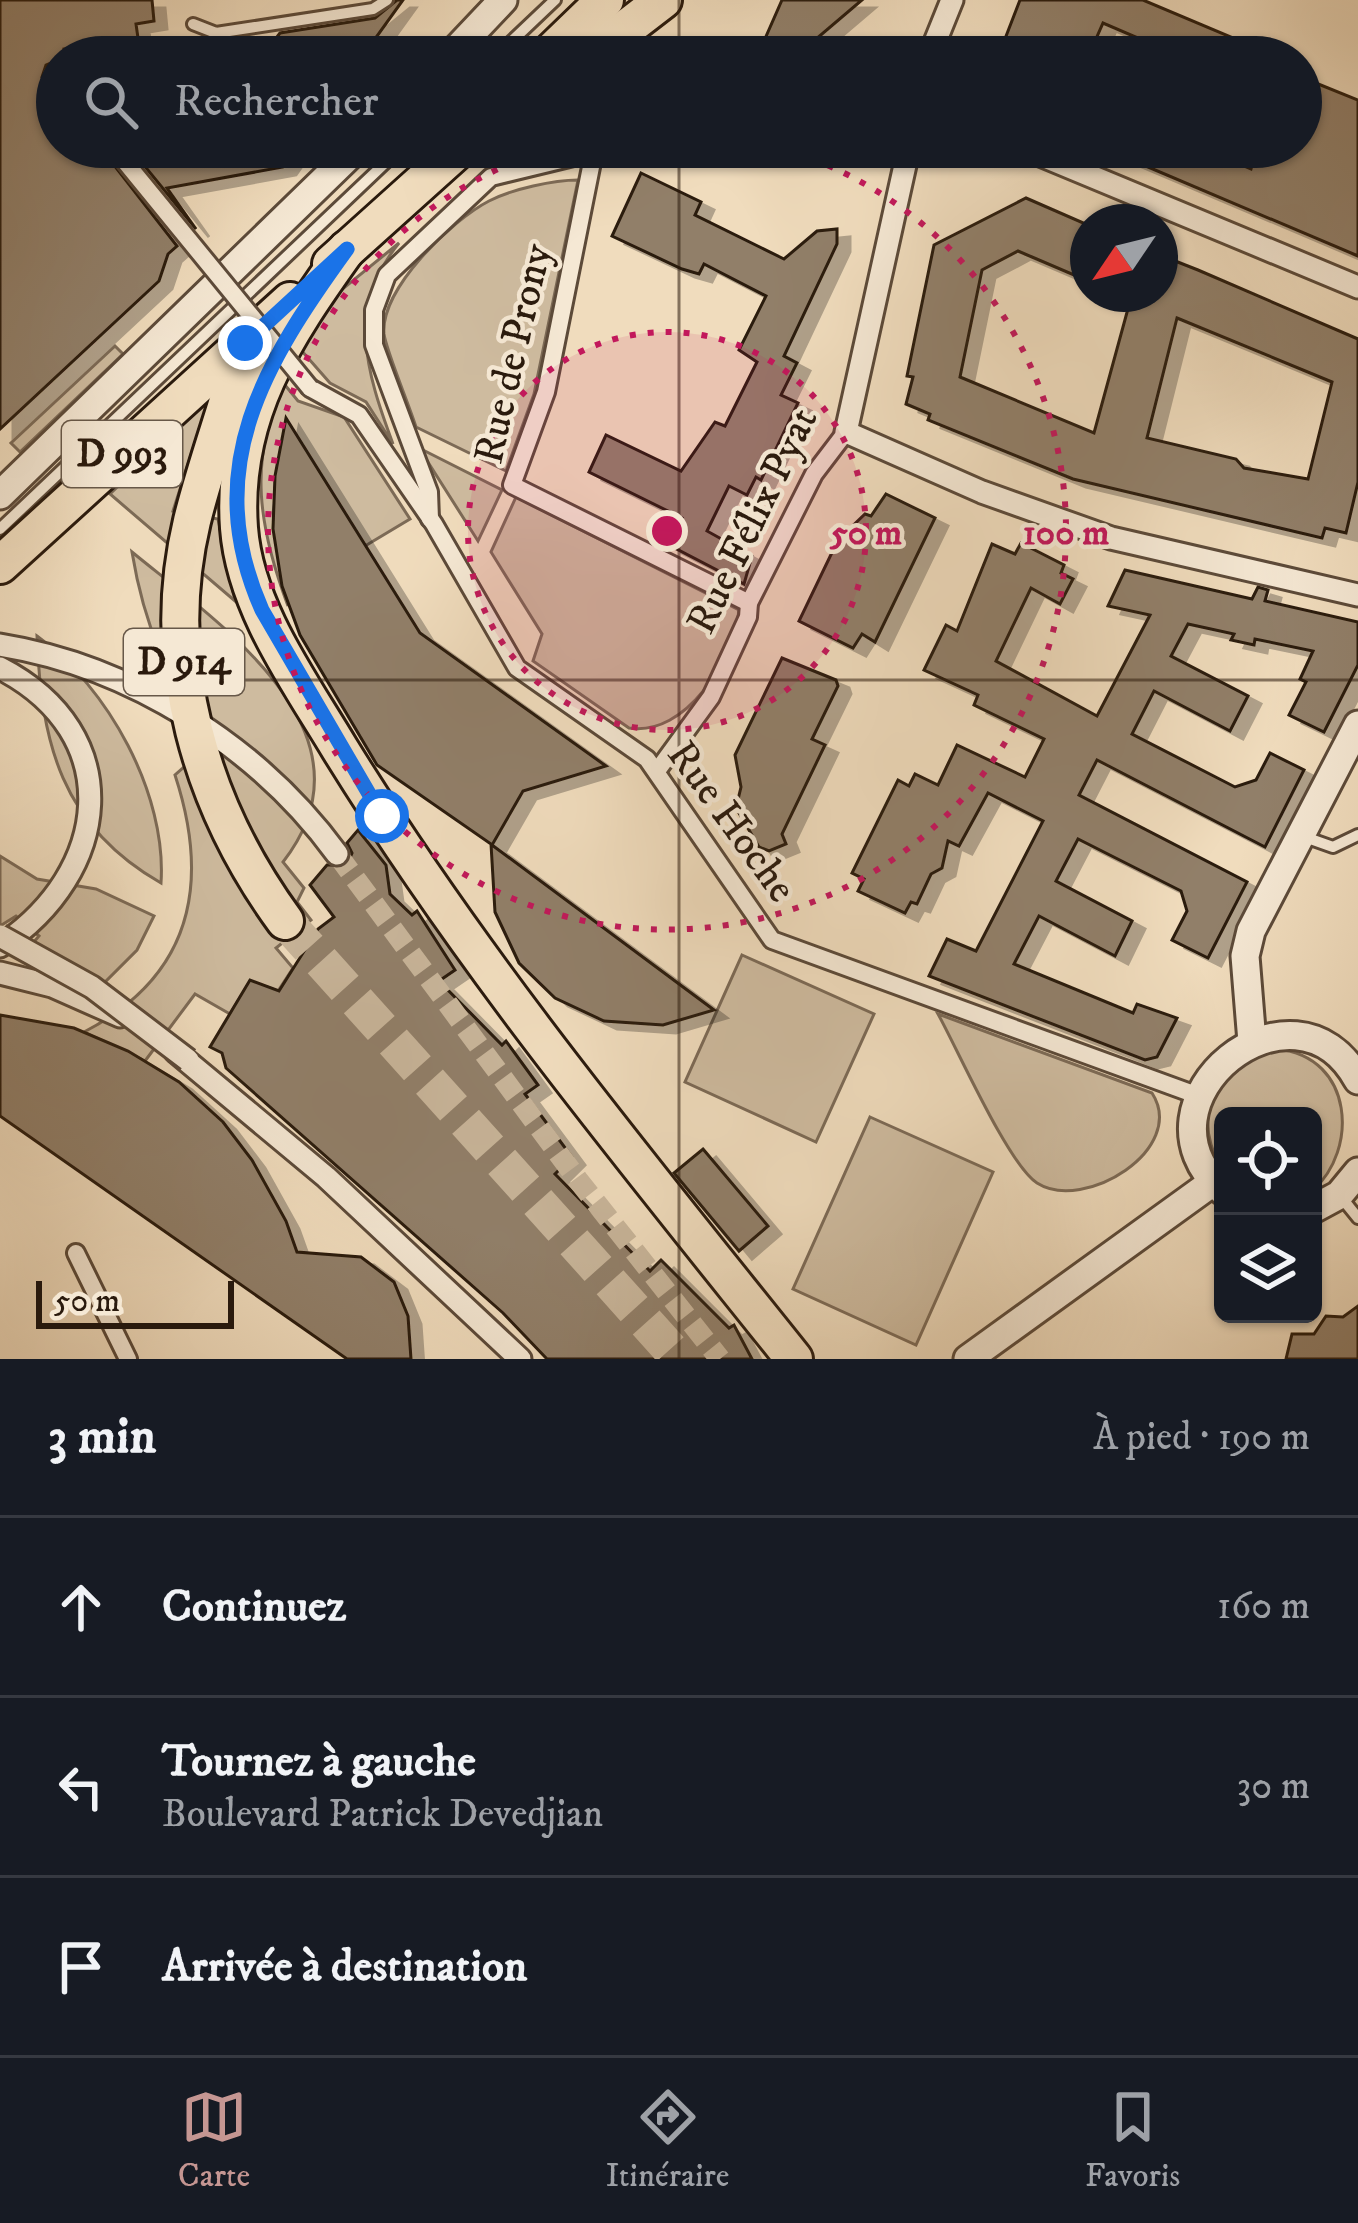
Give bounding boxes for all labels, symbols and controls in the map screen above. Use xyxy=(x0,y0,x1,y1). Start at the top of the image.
search box xyxy=(36,36,1322,168)
icon: search xyxy=(78,69,144,135)
text: Rechercher xyxy=(174,74,379,130)
north arrow xyxy=(1070,204,1178,312)
street label: Rue de Prony xyxy=(463,238,565,469)
route end xyxy=(218,316,272,370)
street label: Rue Félix Pyat xyxy=(676,399,830,643)
road number: D 993 xyxy=(62,421,182,487)
centre of rings xyxy=(646,510,688,552)
text: 50 m xyxy=(829,511,902,556)
text: 100 m xyxy=(1023,511,1109,556)
road number: D 914 xyxy=(124,629,244,695)
street label: Rue Hoche xyxy=(655,731,807,913)
route start xyxy=(355,789,409,843)
map controls xyxy=(1214,1107,1322,1323)
button: locate xyxy=(1214,1107,1322,1215)
button: layers xyxy=(1214,1215,1322,1323)
scale bar xyxy=(36,1275,234,1328)
text: 50 m xyxy=(54,1281,120,1322)
text: 3 min xyxy=(48,1405,156,1469)
text: À pied · 190 m xyxy=(1093,1413,1310,1462)
icon: ahead xyxy=(48,1574,114,1640)
text: Continuez xyxy=(162,1579,346,1635)
text: 160 m xyxy=(1217,1582,1310,1631)
text: Tournez à gauche xyxy=(162,1734,476,1790)
icon: left xyxy=(48,1754,114,1820)
text: 30 m xyxy=(1237,1762,1310,1811)
text: Boulevard Patrick Devedjian xyxy=(162,1790,603,1839)
icon: arrive xyxy=(48,1934,114,2000)
text: Arrivée à destination xyxy=(162,1939,527,1995)
tab: Carte xyxy=(178,2084,250,2197)
tab: Itinéraire xyxy=(606,2084,729,2197)
tab: Favoris xyxy=(1085,2084,1180,2197)

